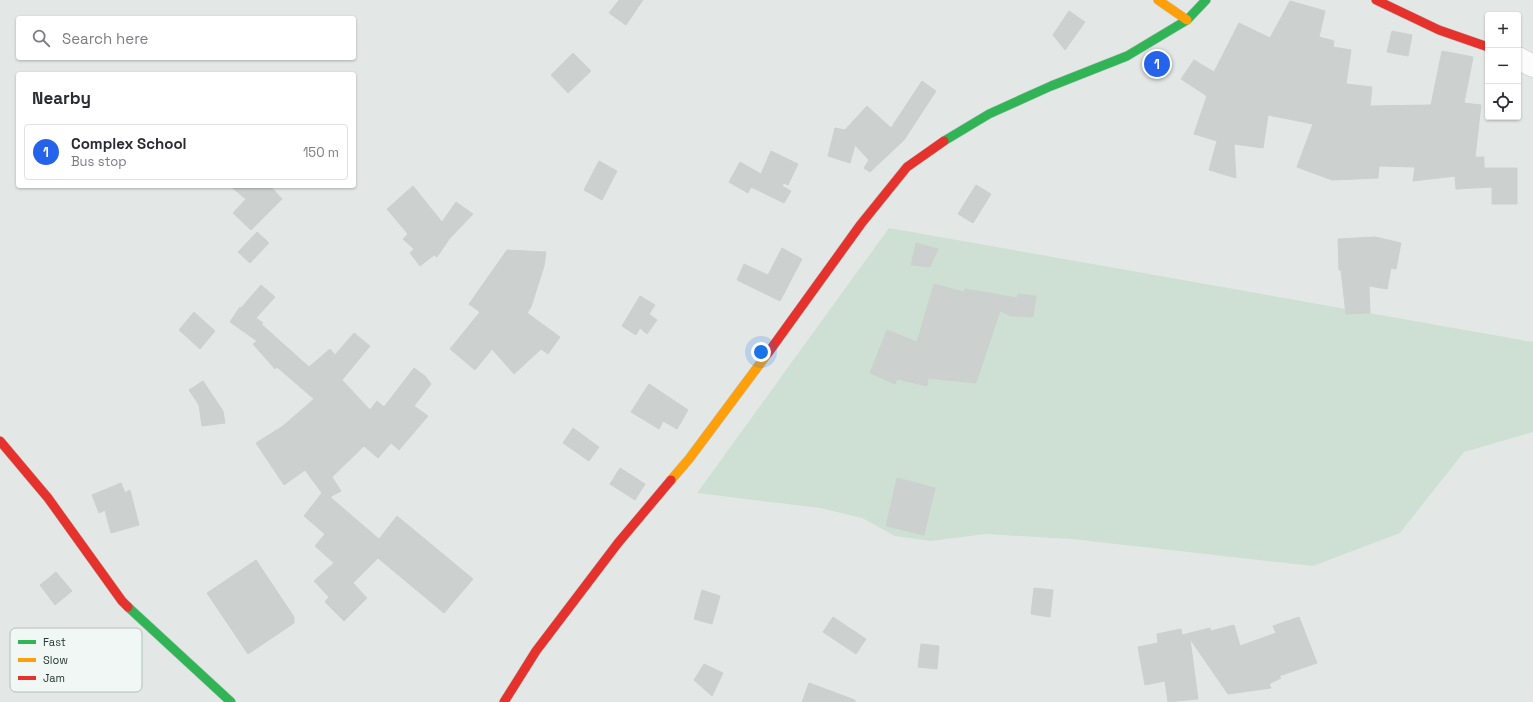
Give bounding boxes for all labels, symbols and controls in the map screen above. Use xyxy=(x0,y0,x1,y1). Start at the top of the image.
map controls xyxy=(1485,12,1521,120)
button: + xyxy=(1485,12,1521,48)
search box xyxy=(16,16,356,60)
icon: search xyxy=(30,27,52,49)
text: Search here xyxy=(62,29,148,48)
button: − xyxy=(1485,48,1521,84)
pin: 1 xyxy=(1144,49,1170,79)
button: locate xyxy=(1485,84,1521,120)
text: Nearby xyxy=(32,87,91,109)
text: Complex School xyxy=(71,134,187,153)
text: 1 xyxy=(43,144,49,161)
text: 150 m xyxy=(303,144,339,161)
text: Bus stop xyxy=(71,153,127,170)
your location xyxy=(751,342,771,362)
legend xyxy=(10,628,142,692)
text: Fast xyxy=(43,635,66,649)
text: Slow xyxy=(43,653,68,667)
text: Jam xyxy=(43,671,65,685)

